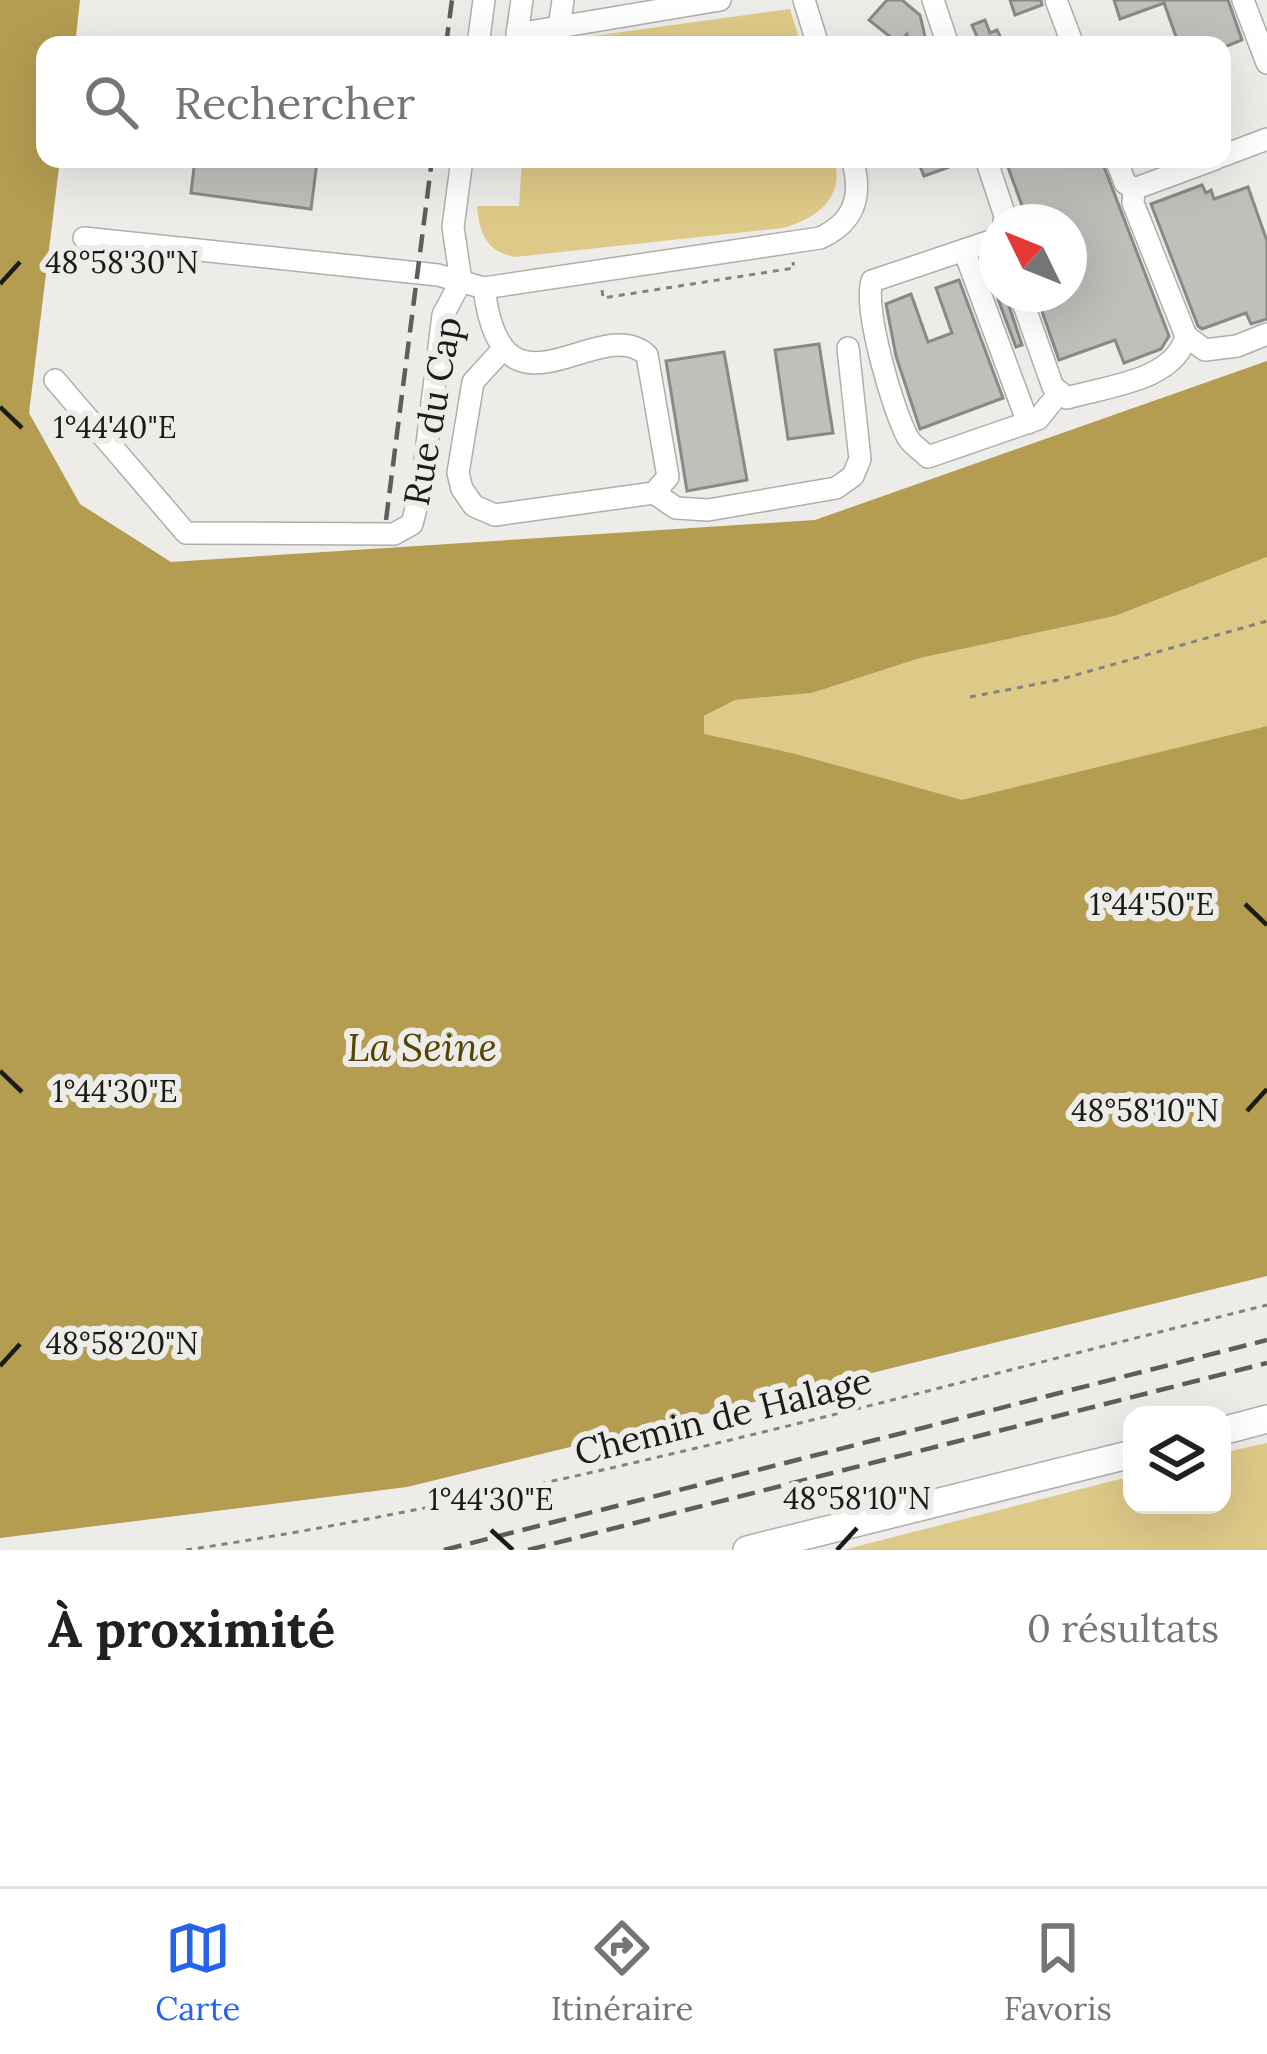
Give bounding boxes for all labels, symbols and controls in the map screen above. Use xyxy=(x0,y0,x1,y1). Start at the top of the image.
search box xyxy=(36,36,1231,168)
icon: search xyxy=(78,69,144,135)
text: Rechercher xyxy=(174,74,415,131)
north arrow xyxy=(979,204,1087,312)
text: 48°58'30"N xyxy=(45,243,199,281)
street label: Rue du Cap xyxy=(393,313,471,509)
text: 1°44'40"E xyxy=(53,408,177,446)
text: 1°44'50"E xyxy=(1090,885,1214,923)
water label: La Seine xyxy=(347,1022,497,1072)
text: 1°44'30"E xyxy=(53,1072,177,1110)
text: 48°58'10"N xyxy=(1071,1091,1219,1129)
text: 48°58'20"N xyxy=(46,1324,198,1362)
street label: Chemin de Halage xyxy=(570,1357,876,1475)
map controls xyxy=(1123,1406,1231,1514)
button: layers xyxy=(1123,1406,1231,1514)
text: 48°58'10"N xyxy=(783,1479,931,1517)
text: 1°44'30"E xyxy=(429,1480,553,1518)
text: À proximité xyxy=(48,1596,335,1661)
text: 0 résultats xyxy=(1027,1603,1219,1653)
tab: Carte xyxy=(155,1915,240,2029)
tab: Itinéraire xyxy=(551,1915,693,2029)
tab: Favoris xyxy=(1004,1915,1112,2029)

